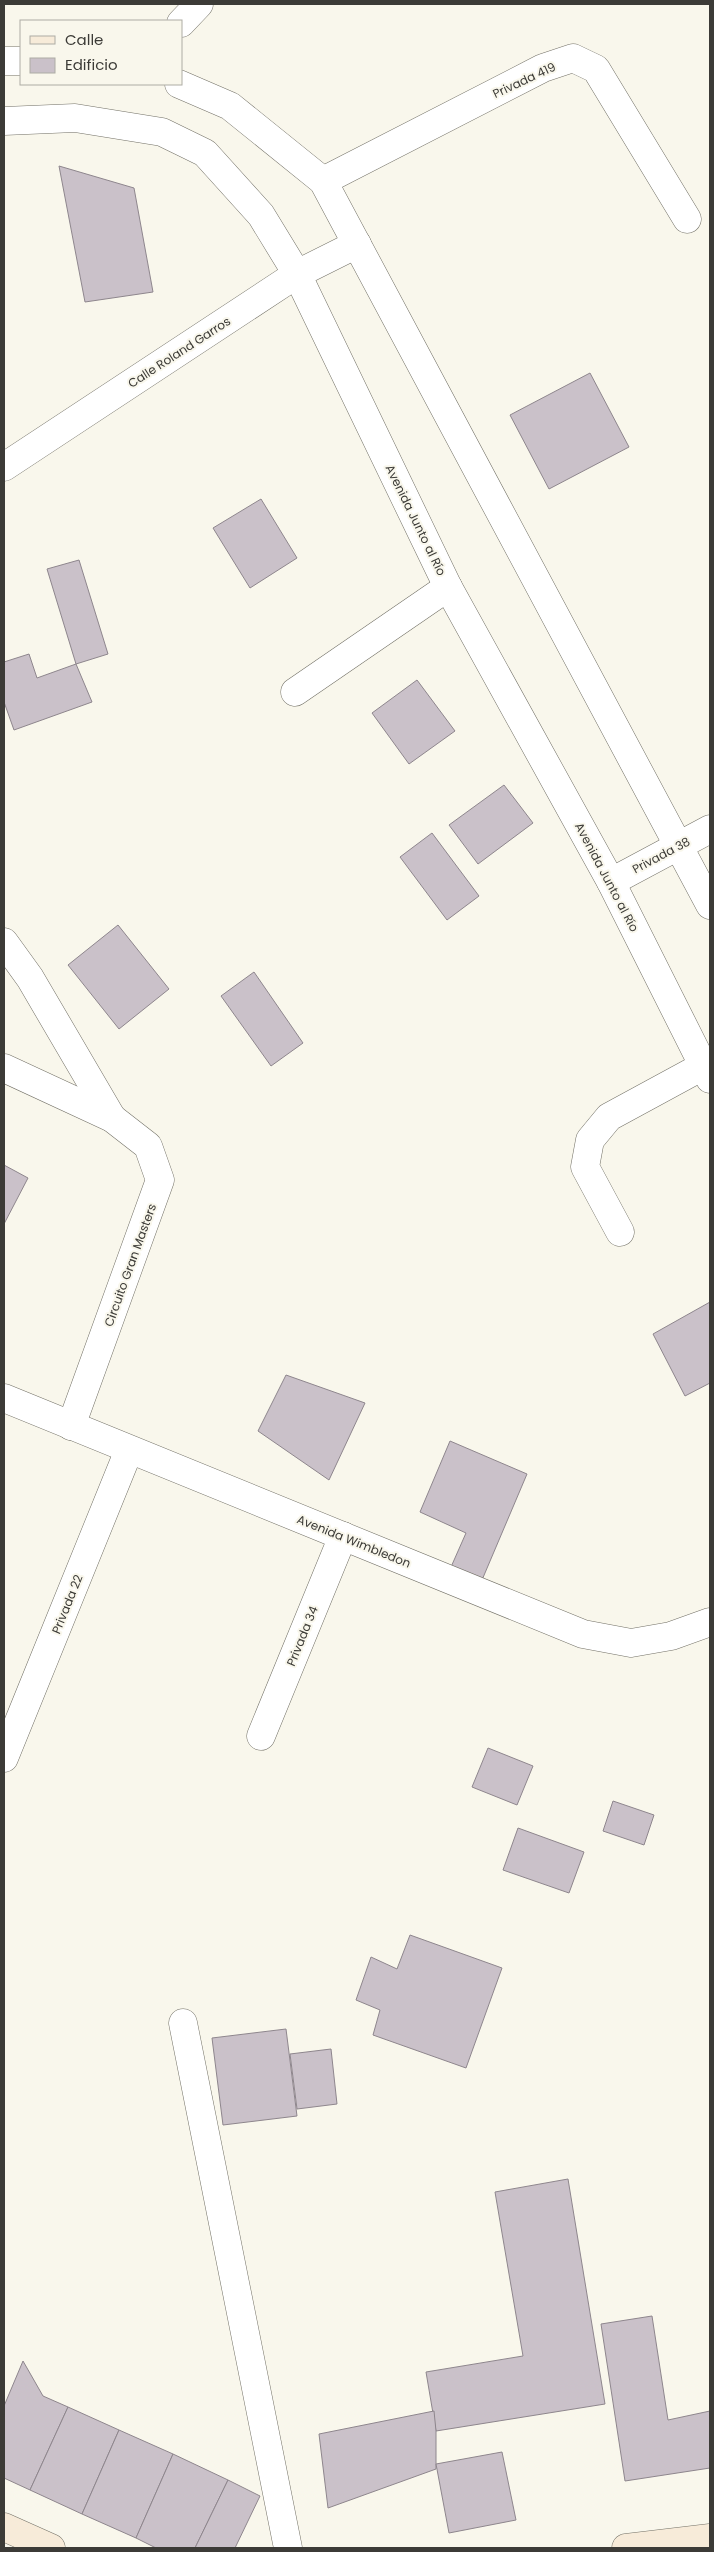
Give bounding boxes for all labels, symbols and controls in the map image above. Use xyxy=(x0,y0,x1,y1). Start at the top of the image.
legend xyxy=(20,20,182,85)
text: Calle xyxy=(65,29,103,50)
text: Edificio xyxy=(65,54,118,75)
street label: Privada 419 xyxy=(490,58,558,102)
street label: Calle Roland Garros xyxy=(124,312,234,392)
street label: Avenida Junto al Río xyxy=(382,462,450,579)
street label: Avenida Junto al Río xyxy=(571,819,643,935)
street label: Privada 38 xyxy=(629,833,693,877)
street label: Circuito Gran Masters xyxy=(100,1201,160,1329)
street label: Avenida Wimbledon xyxy=(295,1510,413,1572)
street label: Privada 22 xyxy=(47,1572,87,1636)
street label: Privada 34 xyxy=(282,1603,322,1669)

